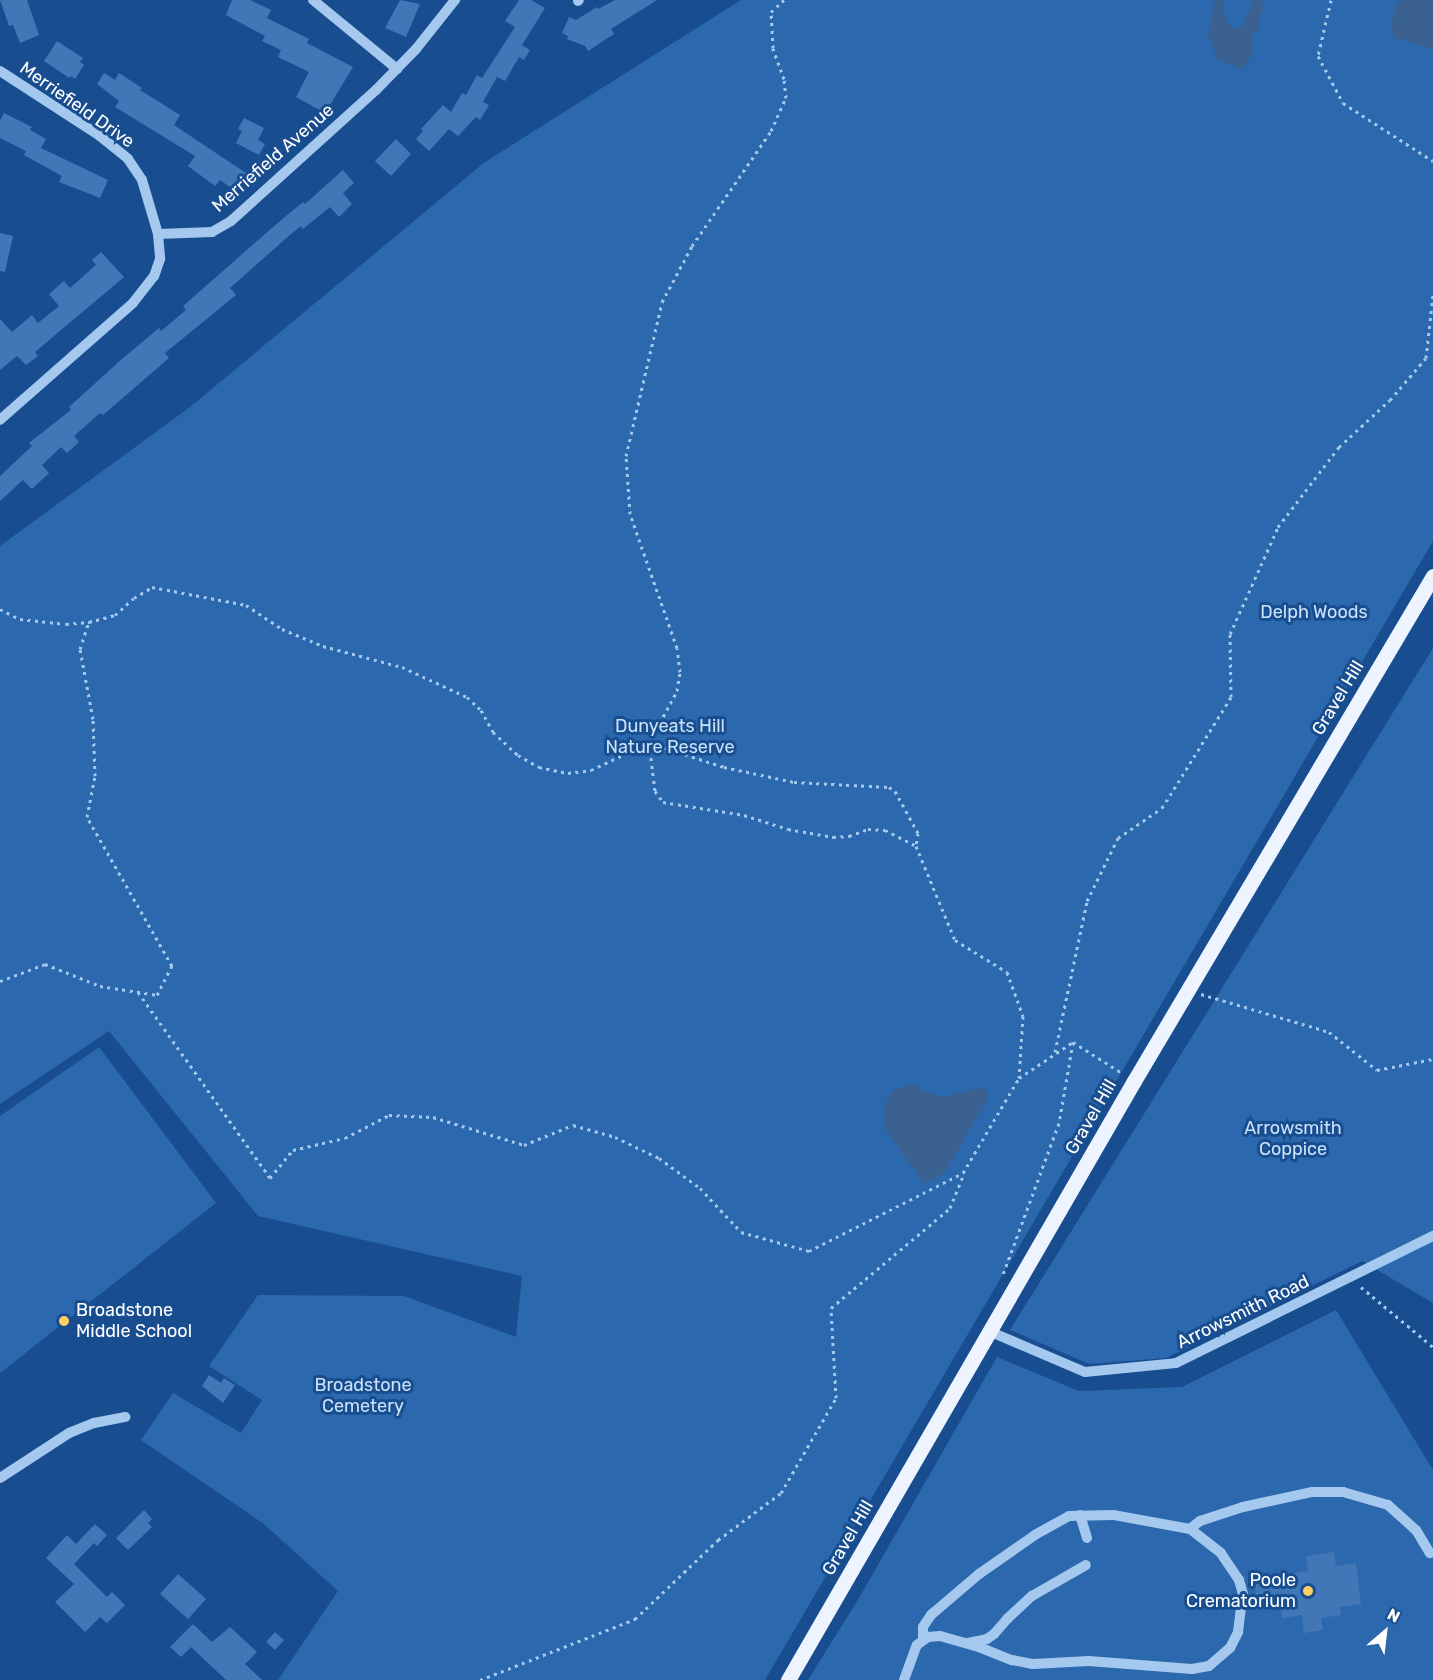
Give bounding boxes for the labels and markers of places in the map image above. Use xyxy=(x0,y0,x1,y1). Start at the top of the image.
place label: Broadstone Middle School xyxy=(76,1300,192,1342)
marker: Broadstone Middle School xyxy=(57,1314,71,1328)
place label: Poole Crematorium xyxy=(1186,1570,1296,1612)
marker: Poole Crematorium xyxy=(1301,1584,1315,1598)

